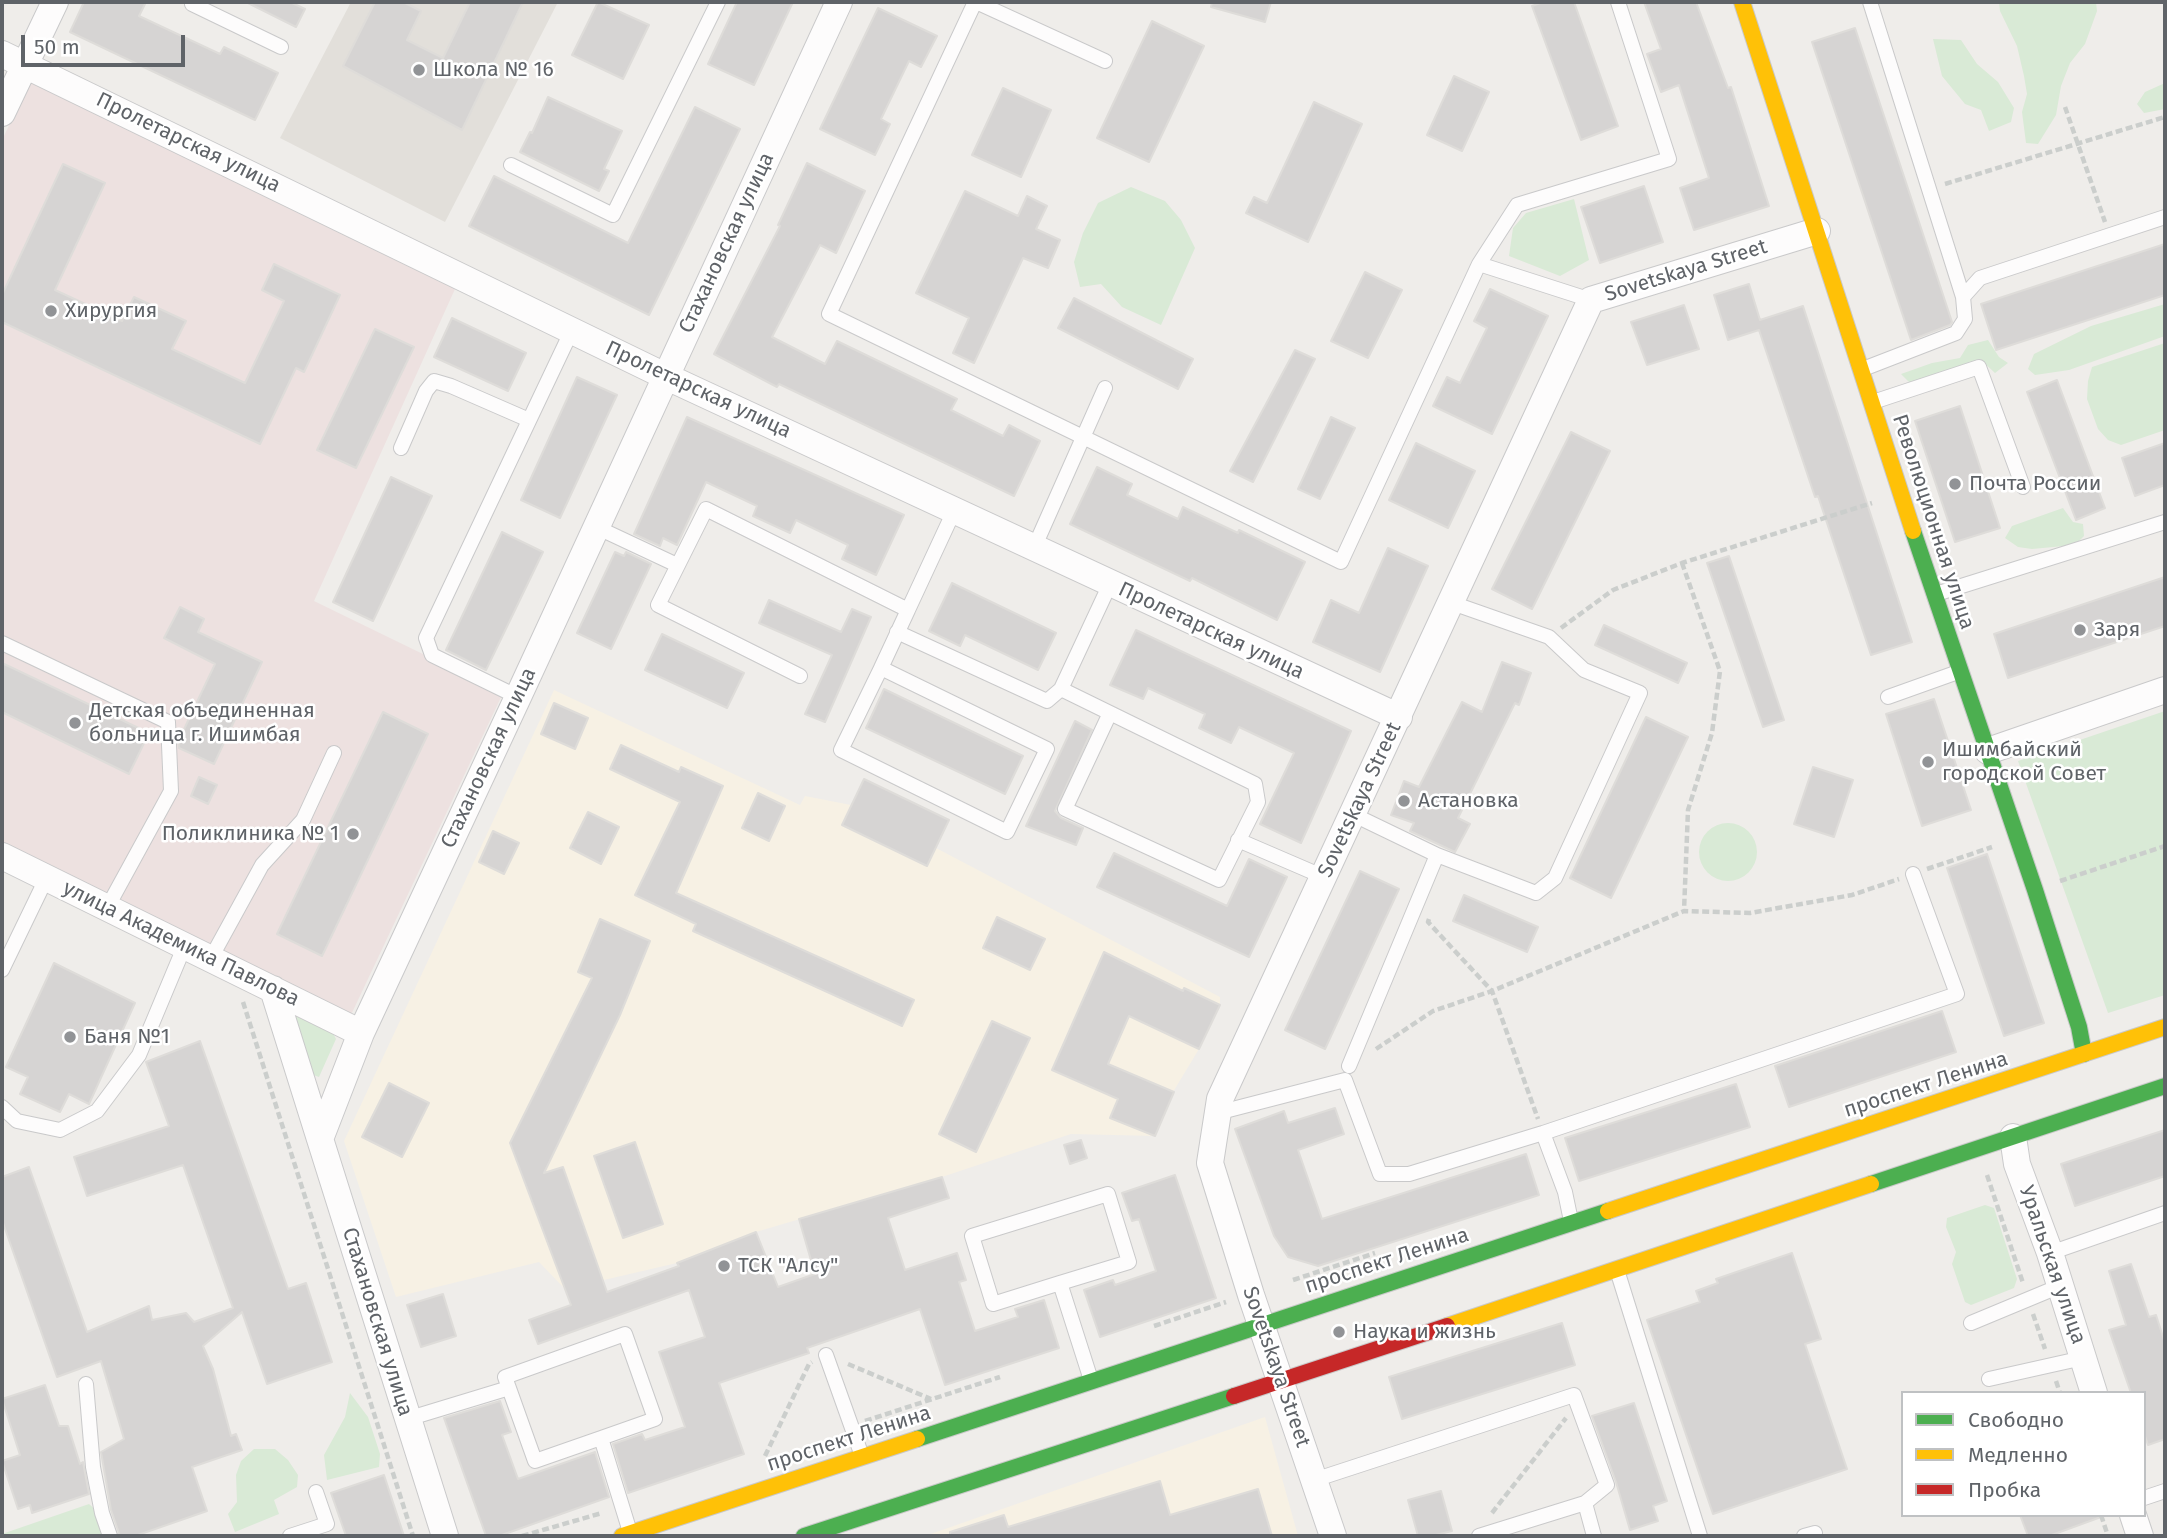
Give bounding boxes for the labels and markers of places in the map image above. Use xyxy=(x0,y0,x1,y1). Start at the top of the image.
place label: Школа № 16 xyxy=(433,57,554,83)
marker: Школа № 16 xyxy=(411,62,427,78)
place label: Хирургия xyxy=(65,298,157,324)
marker: Хирургия xyxy=(43,303,59,319)
place label: Почта России xyxy=(1969,471,2101,497)
marker: Почта России xyxy=(1947,476,1963,492)
place label: Заря xyxy=(2094,617,2140,643)
marker: Заря xyxy=(2072,622,2088,638)
place label: Детская объединенная больница г. Ишимбая xyxy=(89,698,315,748)
marker: Детская объединенная больница г. Ишимбая xyxy=(67,715,83,731)
place label: Ишимбайский городской Совет xyxy=(1942,737,2106,787)
marker: Ишимбайский городской Совет xyxy=(1920,754,1936,770)
place label: Астановка xyxy=(1418,788,1519,814)
marker: Астановка xyxy=(1396,793,1412,809)
place label: Поликлиника № 1 xyxy=(162,821,339,847)
marker: Поликлиника № 1 xyxy=(345,826,361,842)
place label: Баня №1 xyxy=(84,1024,170,1050)
marker: Баня №1 xyxy=(62,1029,78,1045)
place label: ТСК "Алсу" xyxy=(738,1253,838,1279)
marker: ТСК "Алсу" xyxy=(716,1258,732,1274)
place label: Наука и жизнь xyxy=(1353,1319,1496,1345)
marker: Наука и жизнь xyxy=(1331,1324,1347,1340)

